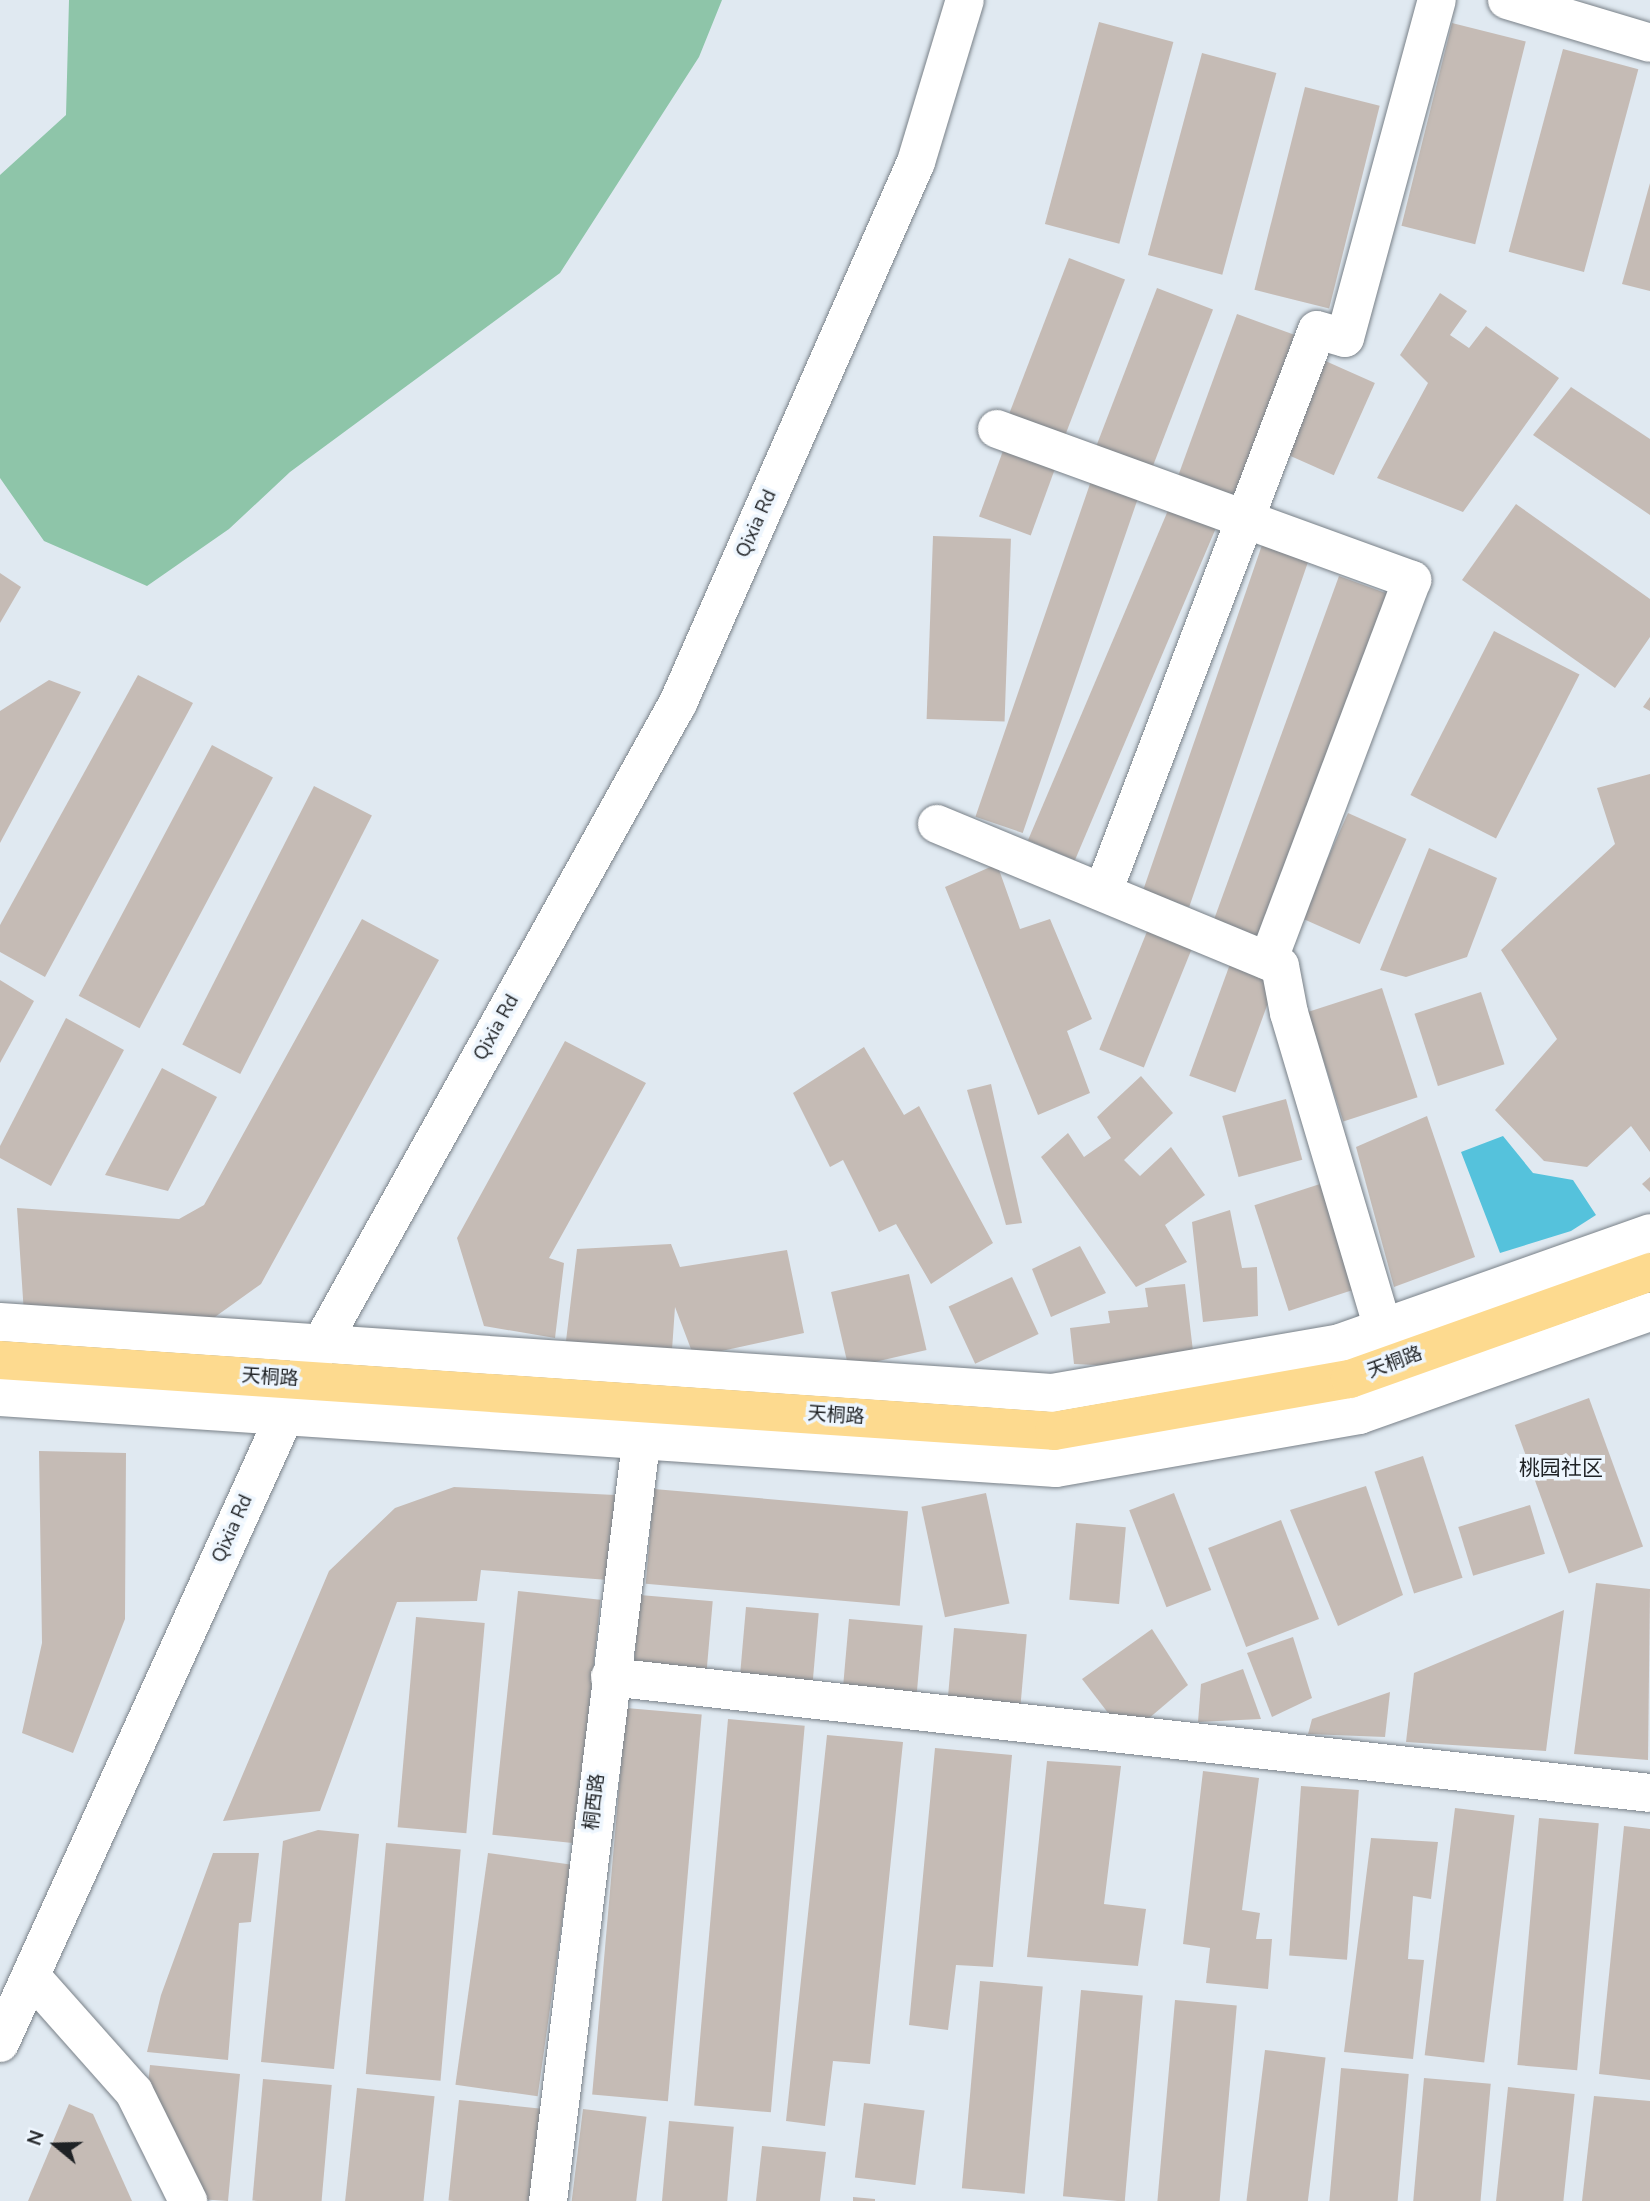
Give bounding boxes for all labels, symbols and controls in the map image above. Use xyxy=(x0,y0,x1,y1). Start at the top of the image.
street label: Qixia Rd xyxy=(732,487,782,561)
street label: Qixia Rd xyxy=(470,991,524,1065)
street label: 天桐路 xyxy=(1364,1343,1426,1383)
street label: 天桐路 xyxy=(241,1365,299,1391)
street label: 天桐路 xyxy=(807,1403,865,1429)
district label: 桃园社区 xyxy=(1519,1455,1603,1481)
street label: Qixia Rd xyxy=(208,1492,258,1566)
street label: 桐西路 xyxy=(580,1772,610,1832)
north arrow xyxy=(21,2110,91,2180)
text: N xyxy=(22,2127,51,2149)

